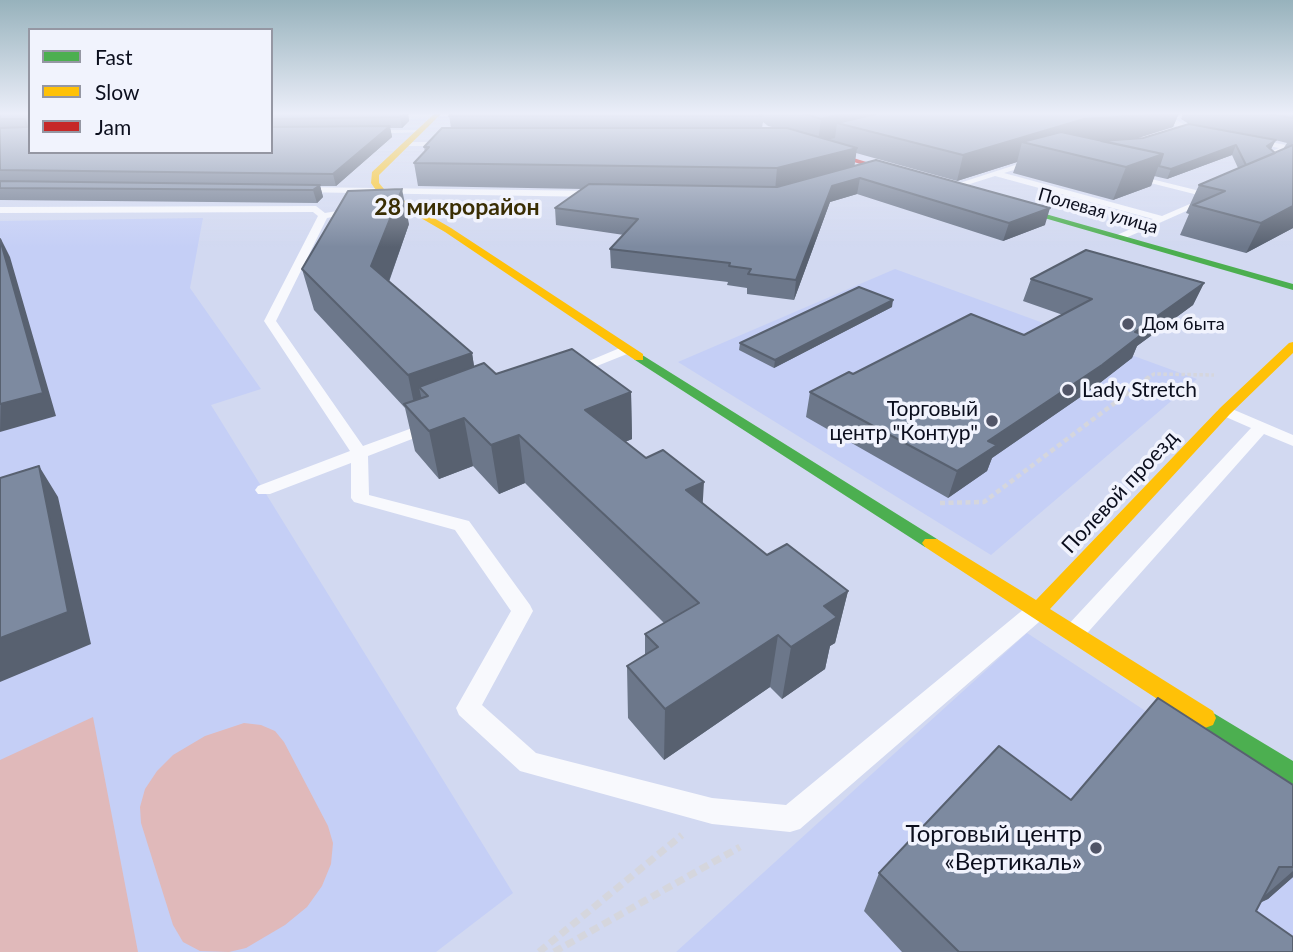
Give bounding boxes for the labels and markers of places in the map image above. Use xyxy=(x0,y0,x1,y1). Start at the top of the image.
place label: Дом быта xyxy=(1142,313,1225,335)
marker: Дом быта xyxy=(1120,316,1136,332)
place label: Lady Stretch xyxy=(1082,377,1197,403)
marker: Lady Stretch xyxy=(1060,382,1076,398)
place label: Торговый центр "Контур" xyxy=(829,396,978,446)
marker: Торговый центр "Контур" xyxy=(984,413,1000,429)
place label: Торговый центр «Вертикаль» xyxy=(906,820,1082,876)
marker: Торговый центр «Вертикаль» xyxy=(1088,840,1104,856)

